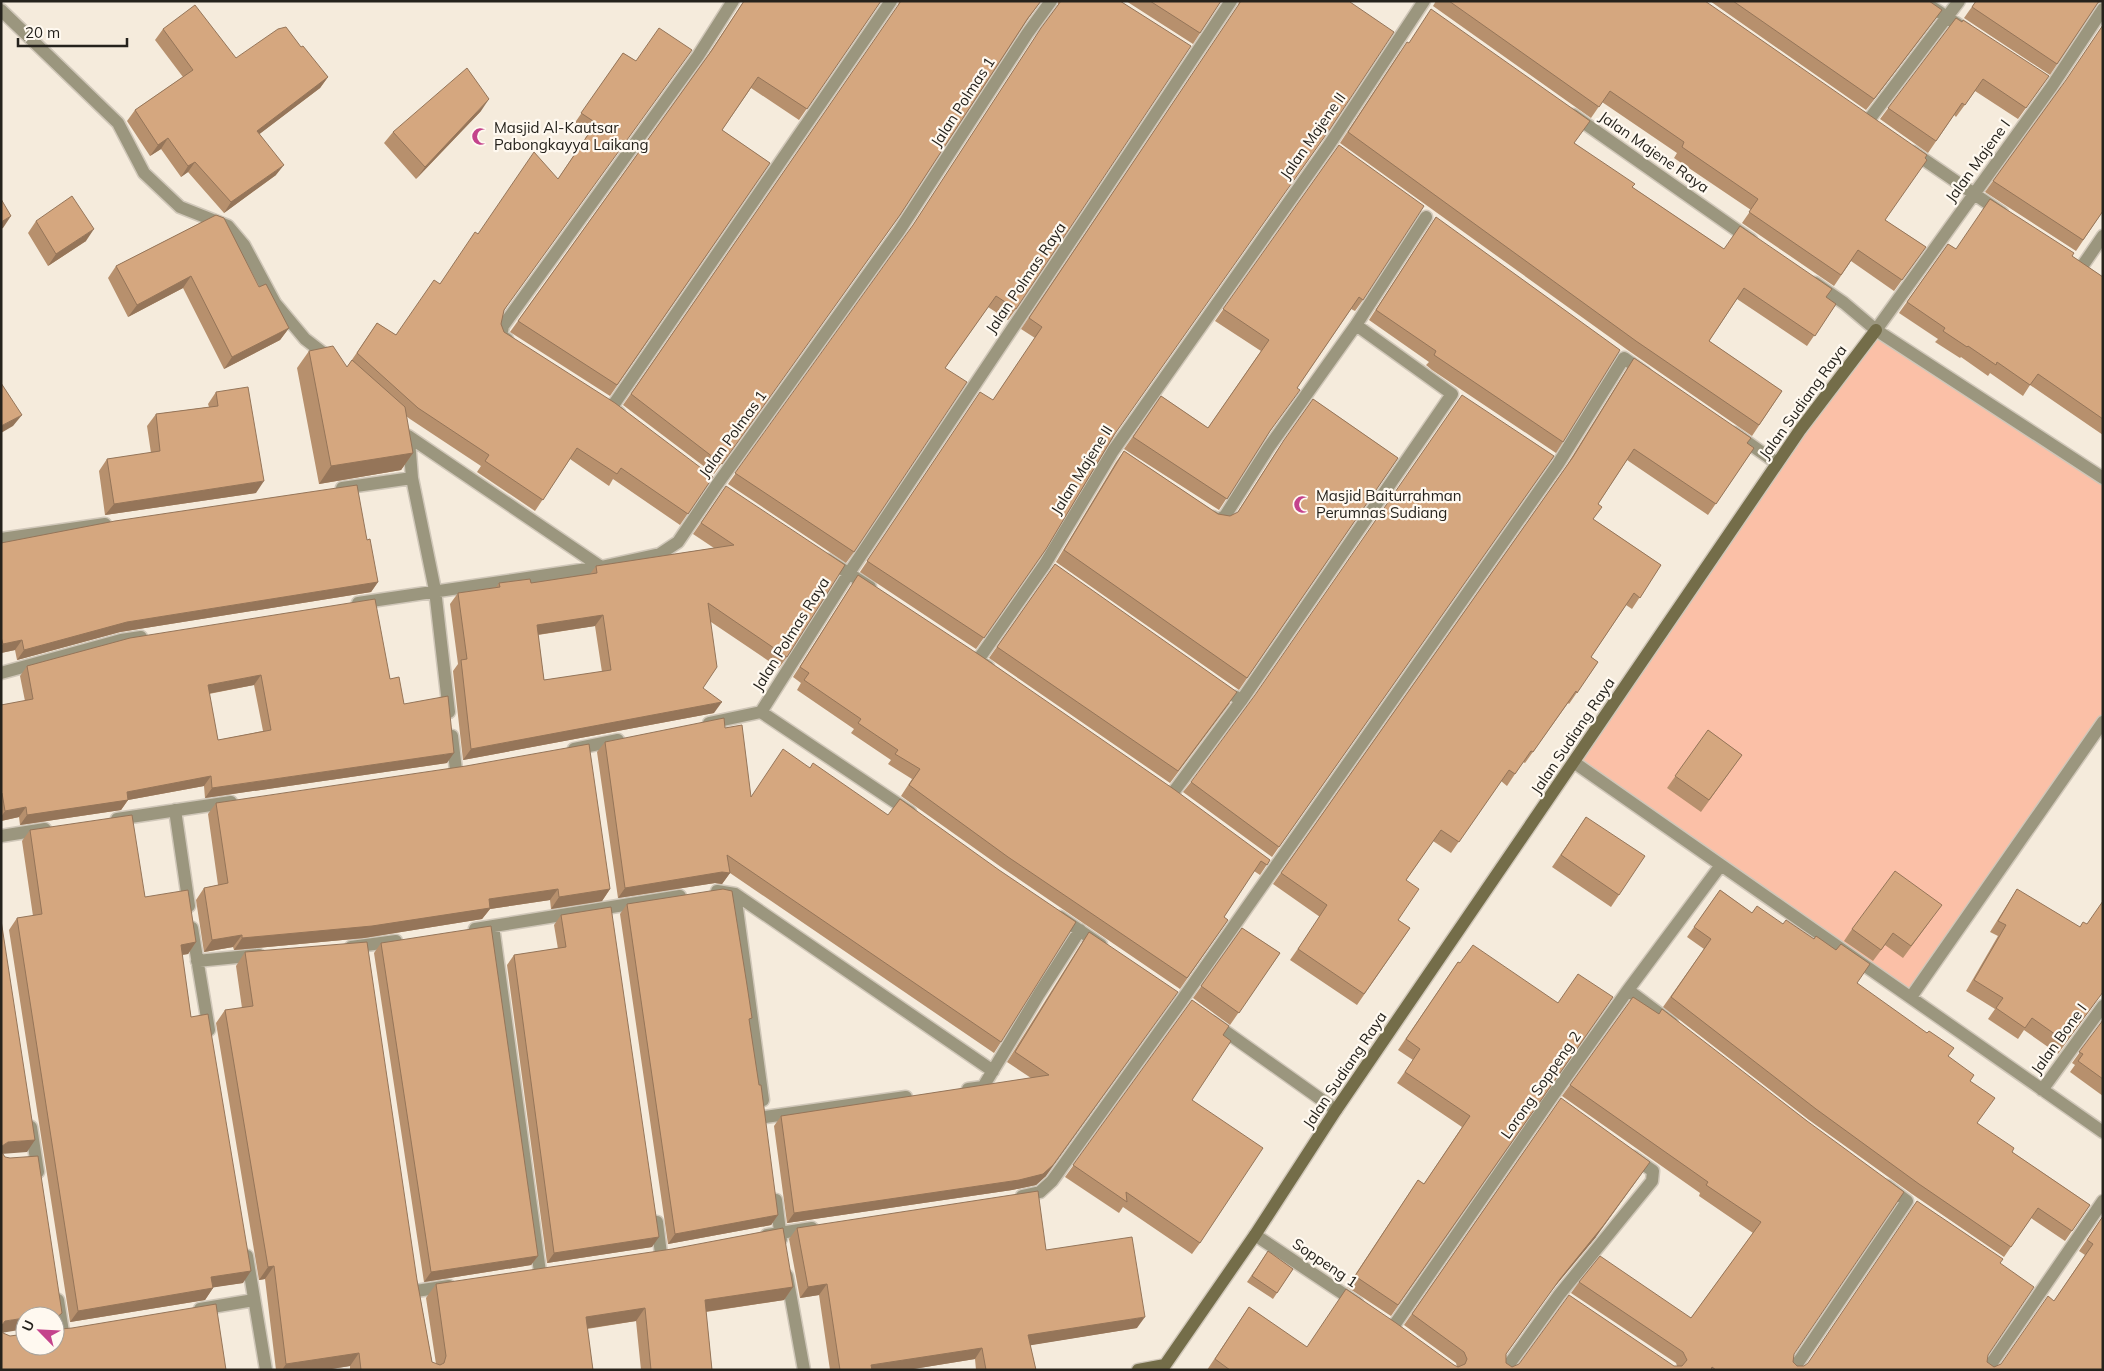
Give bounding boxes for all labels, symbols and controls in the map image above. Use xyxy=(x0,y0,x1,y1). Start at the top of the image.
scale bar xyxy=(18,15,126,47)
text: 20 m xyxy=(25,23,60,42)
street label: Jalan Polmas 1 xyxy=(926,53,999,150)
street label: Jalan Majene II xyxy=(1276,89,1349,183)
street label: Jalan Majene Raya xyxy=(1596,107,1713,197)
street label: Jalan Majene I xyxy=(1941,116,2014,206)
place label: Masjid Al-Kautsar Pabongkayya Laikang xyxy=(494,118,648,154)
mosque icon: Masjid Al-Kautsar Pabongkayya Laikang xyxy=(470,127,490,147)
street label: Jalan Polmas Raya xyxy=(981,218,1070,337)
street label: Jalan Sudiang Raya xyxy=(1755,341,1850,463)
street label: Jalan Polmas 1 xyxy=(695,386,771,481)
street label: Jalan Majene II xyxy=(1047,422,1117,518)
place label: Masjid Baiturrahman Perumnas Sudiang xyxy=(1316,486,1462,522)
mosque icon: Masjid Baiturrahman Perumnas Sudiang xyxy=(1292,495,1312,515)
street label: Jalan Polmas Raya xyxy=(748,573,833,694)
street label: Jalan Sudiang Raya xyxy=(1527,674,1619,798)
street label: Jalan Bone I xyxy=(2027,1000,2091,1078)
street label: Jalan Sudiang Raya xyxy=(1299,1008,1391,1132)
street label: Lorong Soppeng 2 xyxy=(1496,1027,1585,1142)
street label: Soppeng 1 xyxy=(1289,1234,1362,1291)
north arrow xyxy=(15,1306,65,1356)
text: U xyxy=(18,1317,38,1334)

